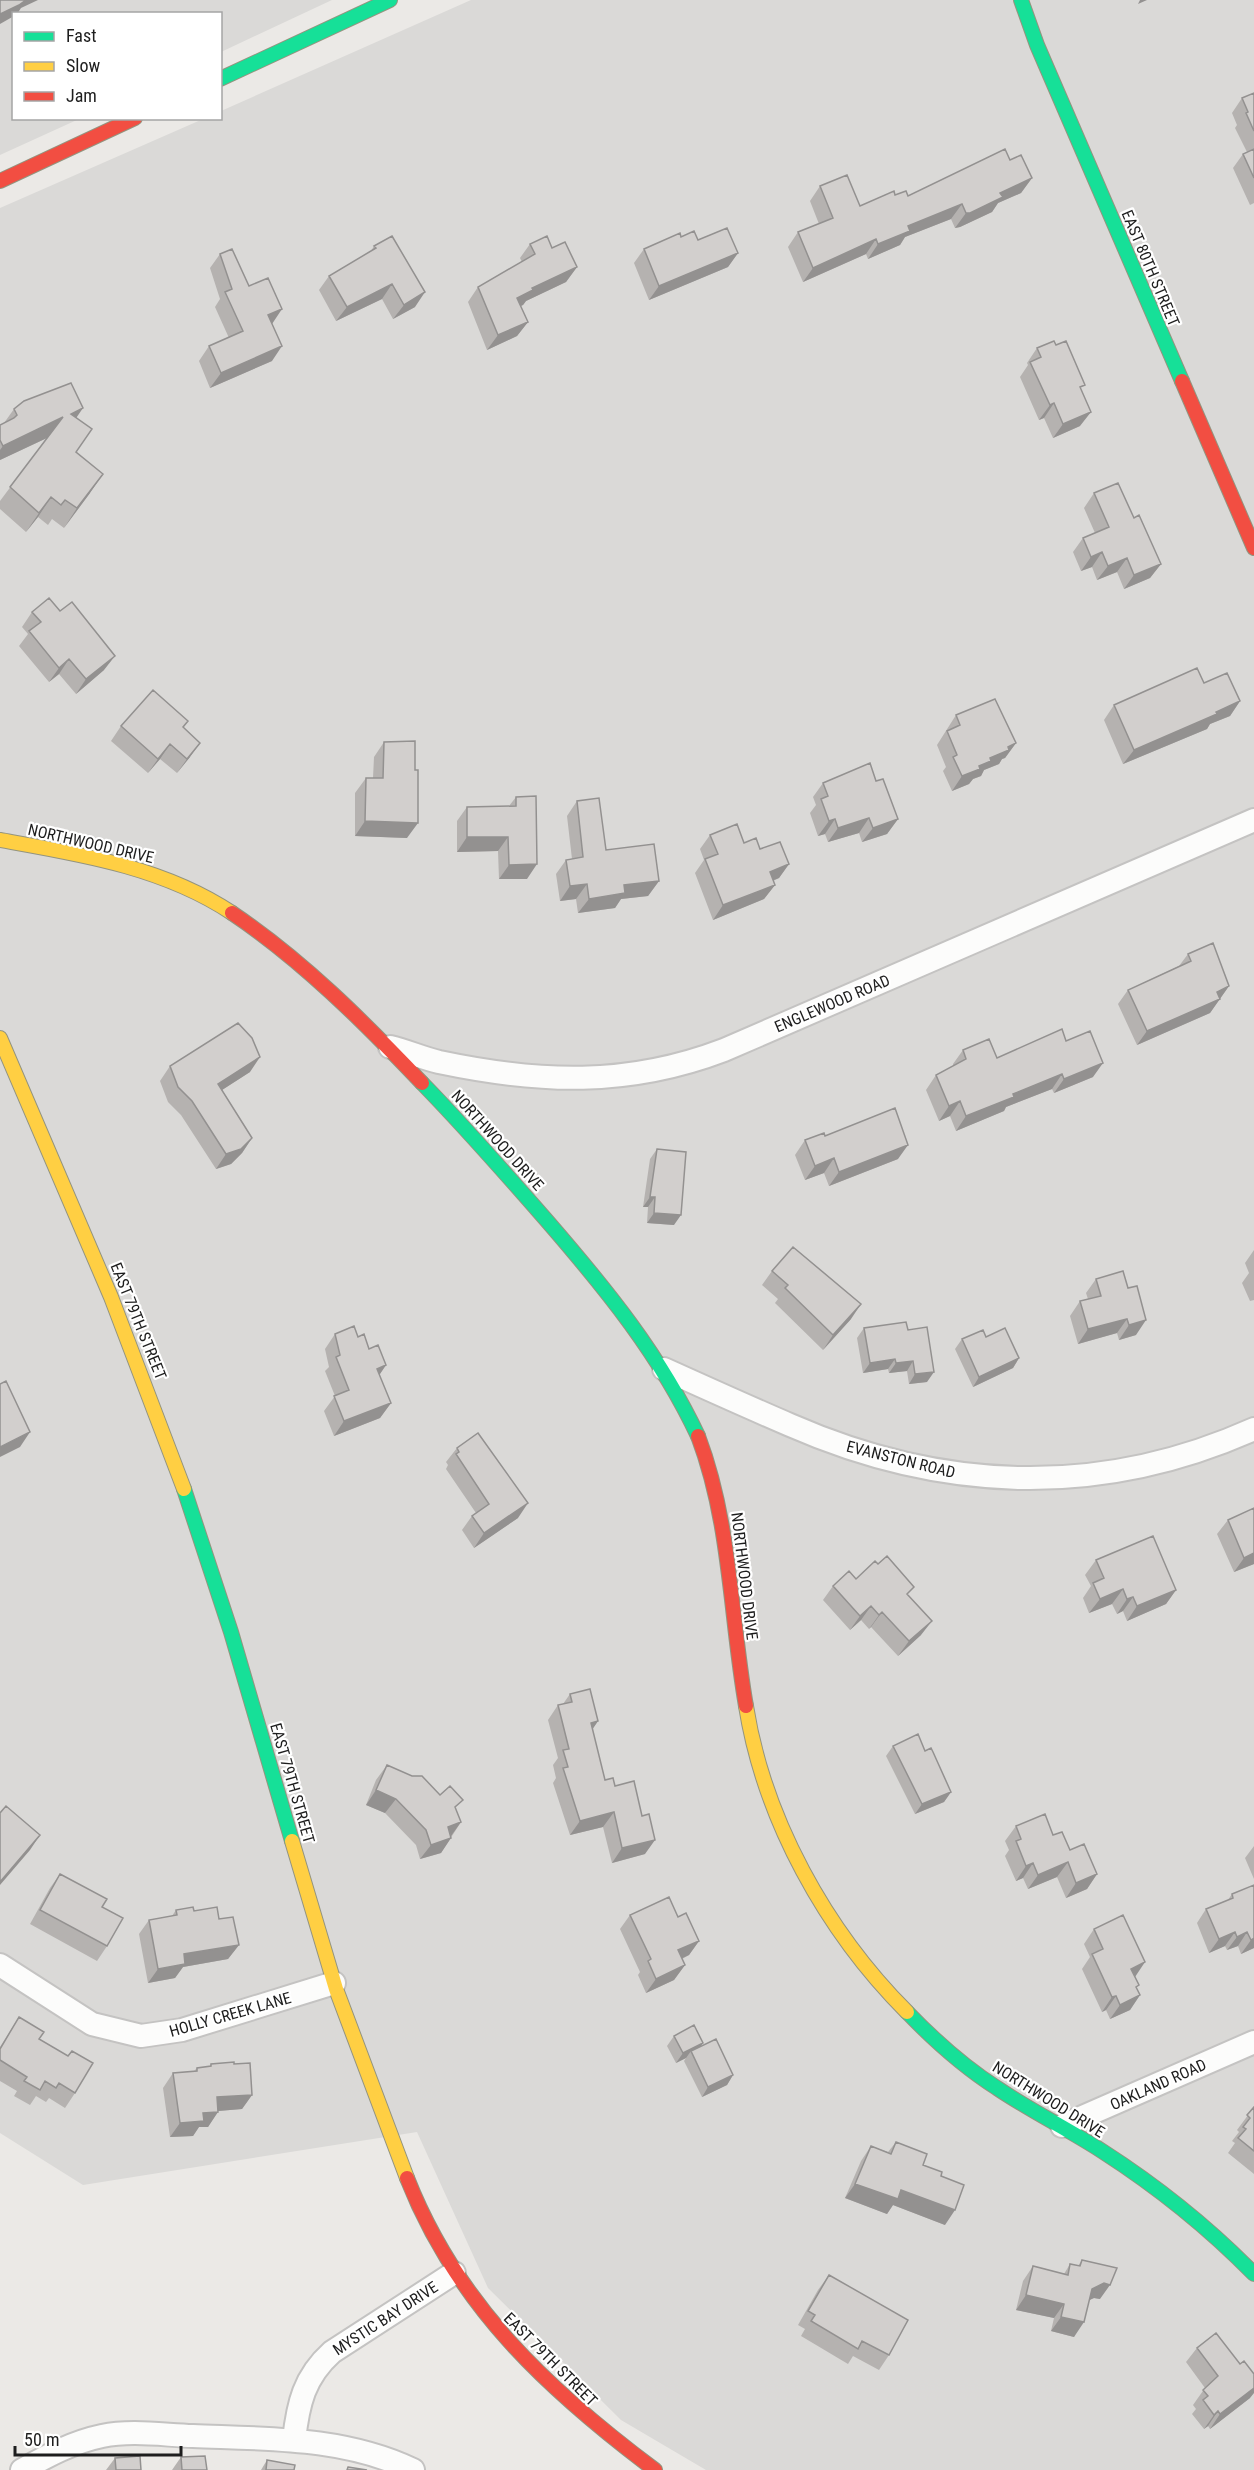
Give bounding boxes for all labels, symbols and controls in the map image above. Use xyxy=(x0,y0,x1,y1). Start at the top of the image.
legend xyxy=(12,12,222,120)
text: Fast xyxy=(66,25,97,46)
text: Slow xyxy=(66,55,101,76)
text: Jam xyxy=(66,85,97,106)
street label: EAST 80TH STREET xyxy=(1117,207,1184,329)
street label: NORTHWOOD DRIVE xyxy=(26,820,156,867)
street label: ENGLEWOOD ROAD xyxy=(772,971,893,1036)
street label: NORTHWOOD DRIVE xyxy=(448,1086,548,1194)
street label: EAST 79TH STREET xyxy=(106,1260,171,1382)
street label: EVANSTON ROAD xyxy=(845,1437,957,1482)
street label: NORTHWOOD DRIVE xyxy=(727,1511,762,1641)
street label: EAST 79TH STREET xyxy=(266,1721,319,1846)
street label: HOLLY CREEK LANE xyxy=(167,1988,293,2041)
street label: OAKLAND ROAD xyxy=(1107,2055,1209,2114)
street label: NORTHWOOD DRIVE xyxy=(989,2057,1108,2142)
street label: MYSTIC BAY DRIVE xyxy=(329,2277,441,2359)
street label: EAST 79TH STREET xyxy=(500,2309,601,2410)
scale bar xyxy=(15,2419,182,2457)
text: 50 m xyxy=(24,2429,59,2450)

